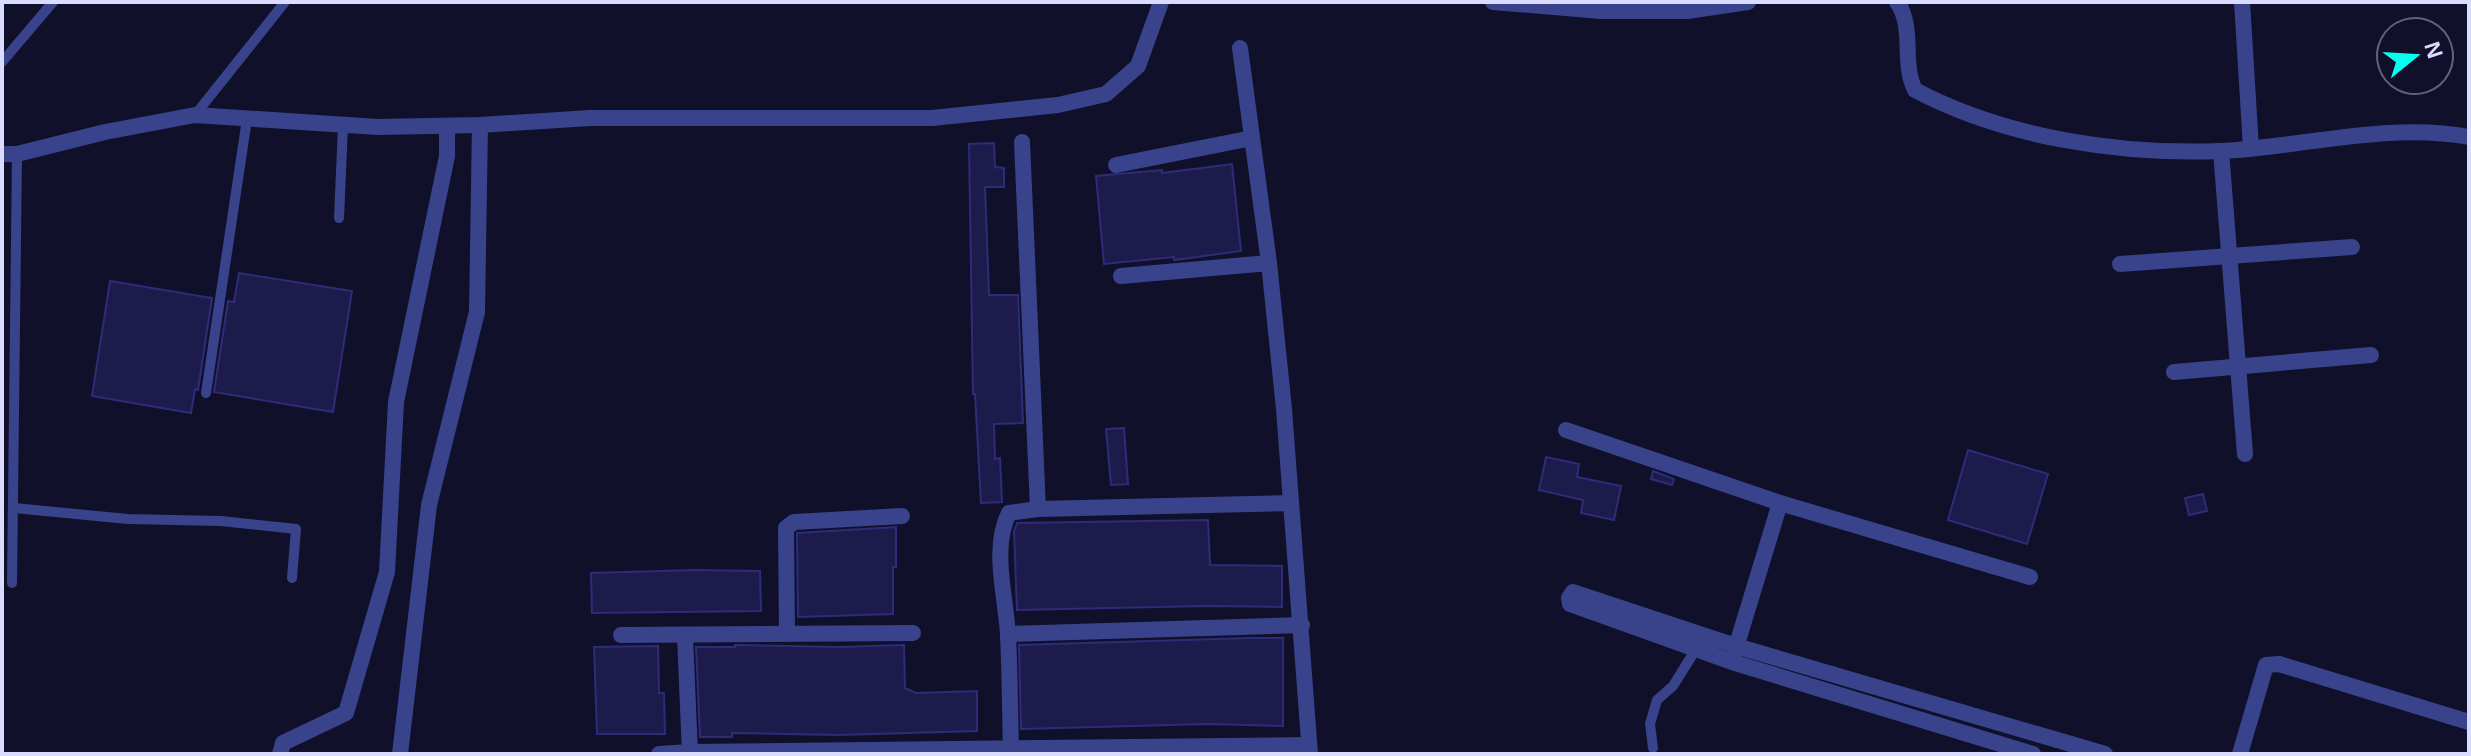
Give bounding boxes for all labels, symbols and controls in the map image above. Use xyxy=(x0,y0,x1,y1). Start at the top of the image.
north arrow xyxy=(2375,16,2455,96)
text: N xyxy=(2419,39,2448,61)

